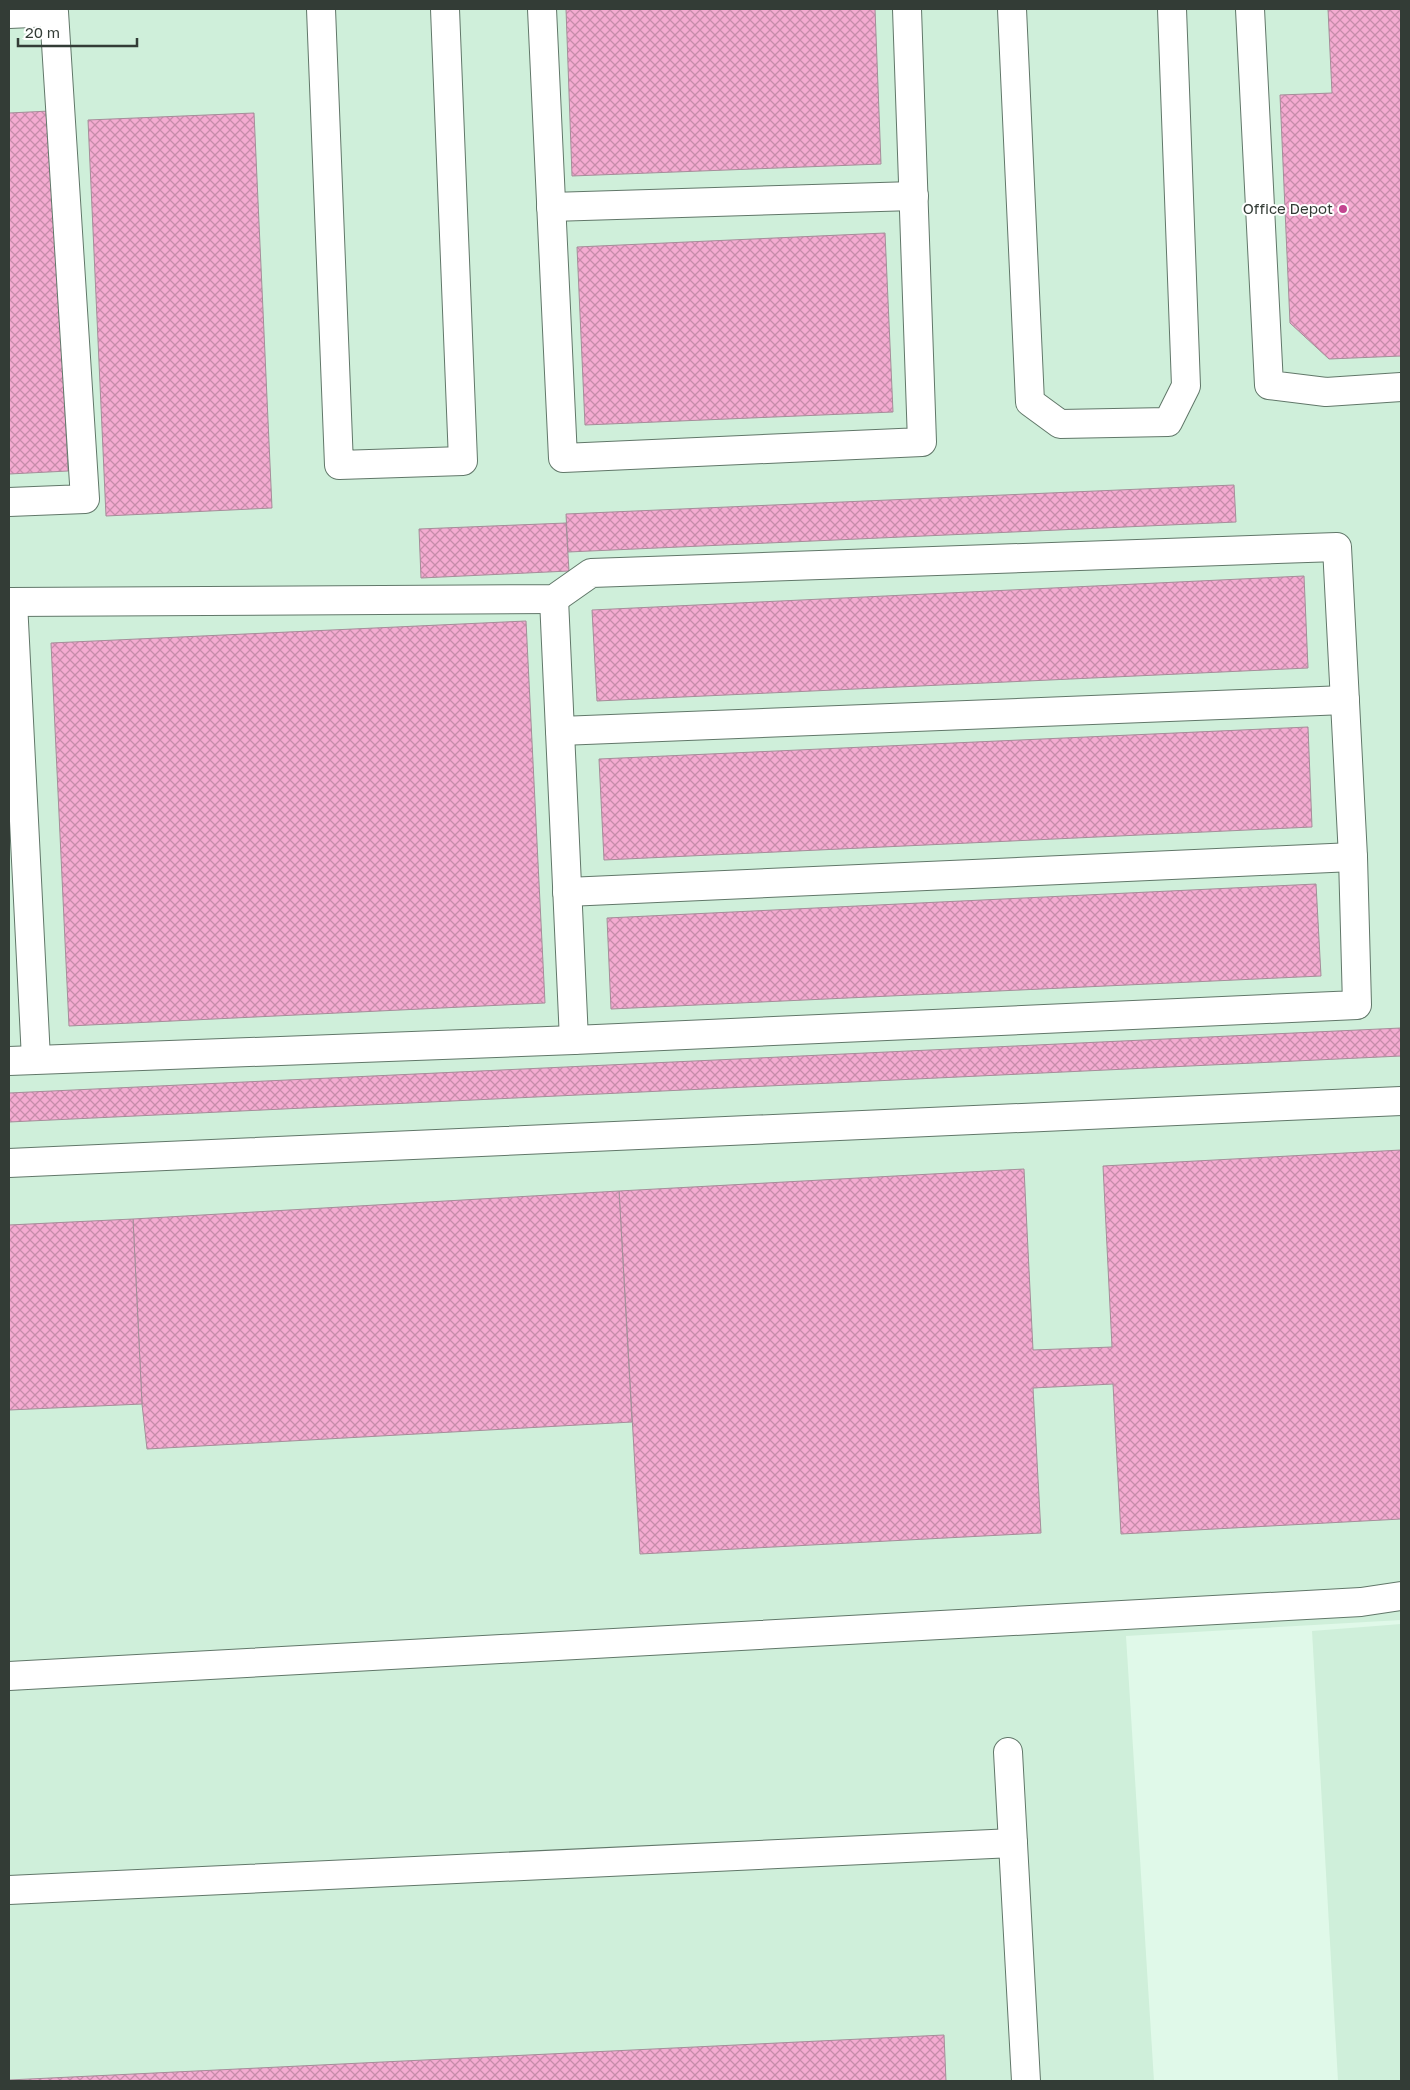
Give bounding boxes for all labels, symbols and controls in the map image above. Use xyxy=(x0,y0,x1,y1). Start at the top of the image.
scale bar xyxy=(18,15,136,47)
text: 20 m xyxy=(25,23,60,41)
place label: Office Depot xyxy=(1243,199,1333,217)
marker: Office Depot xyxy=(1337,203,1349,215)

